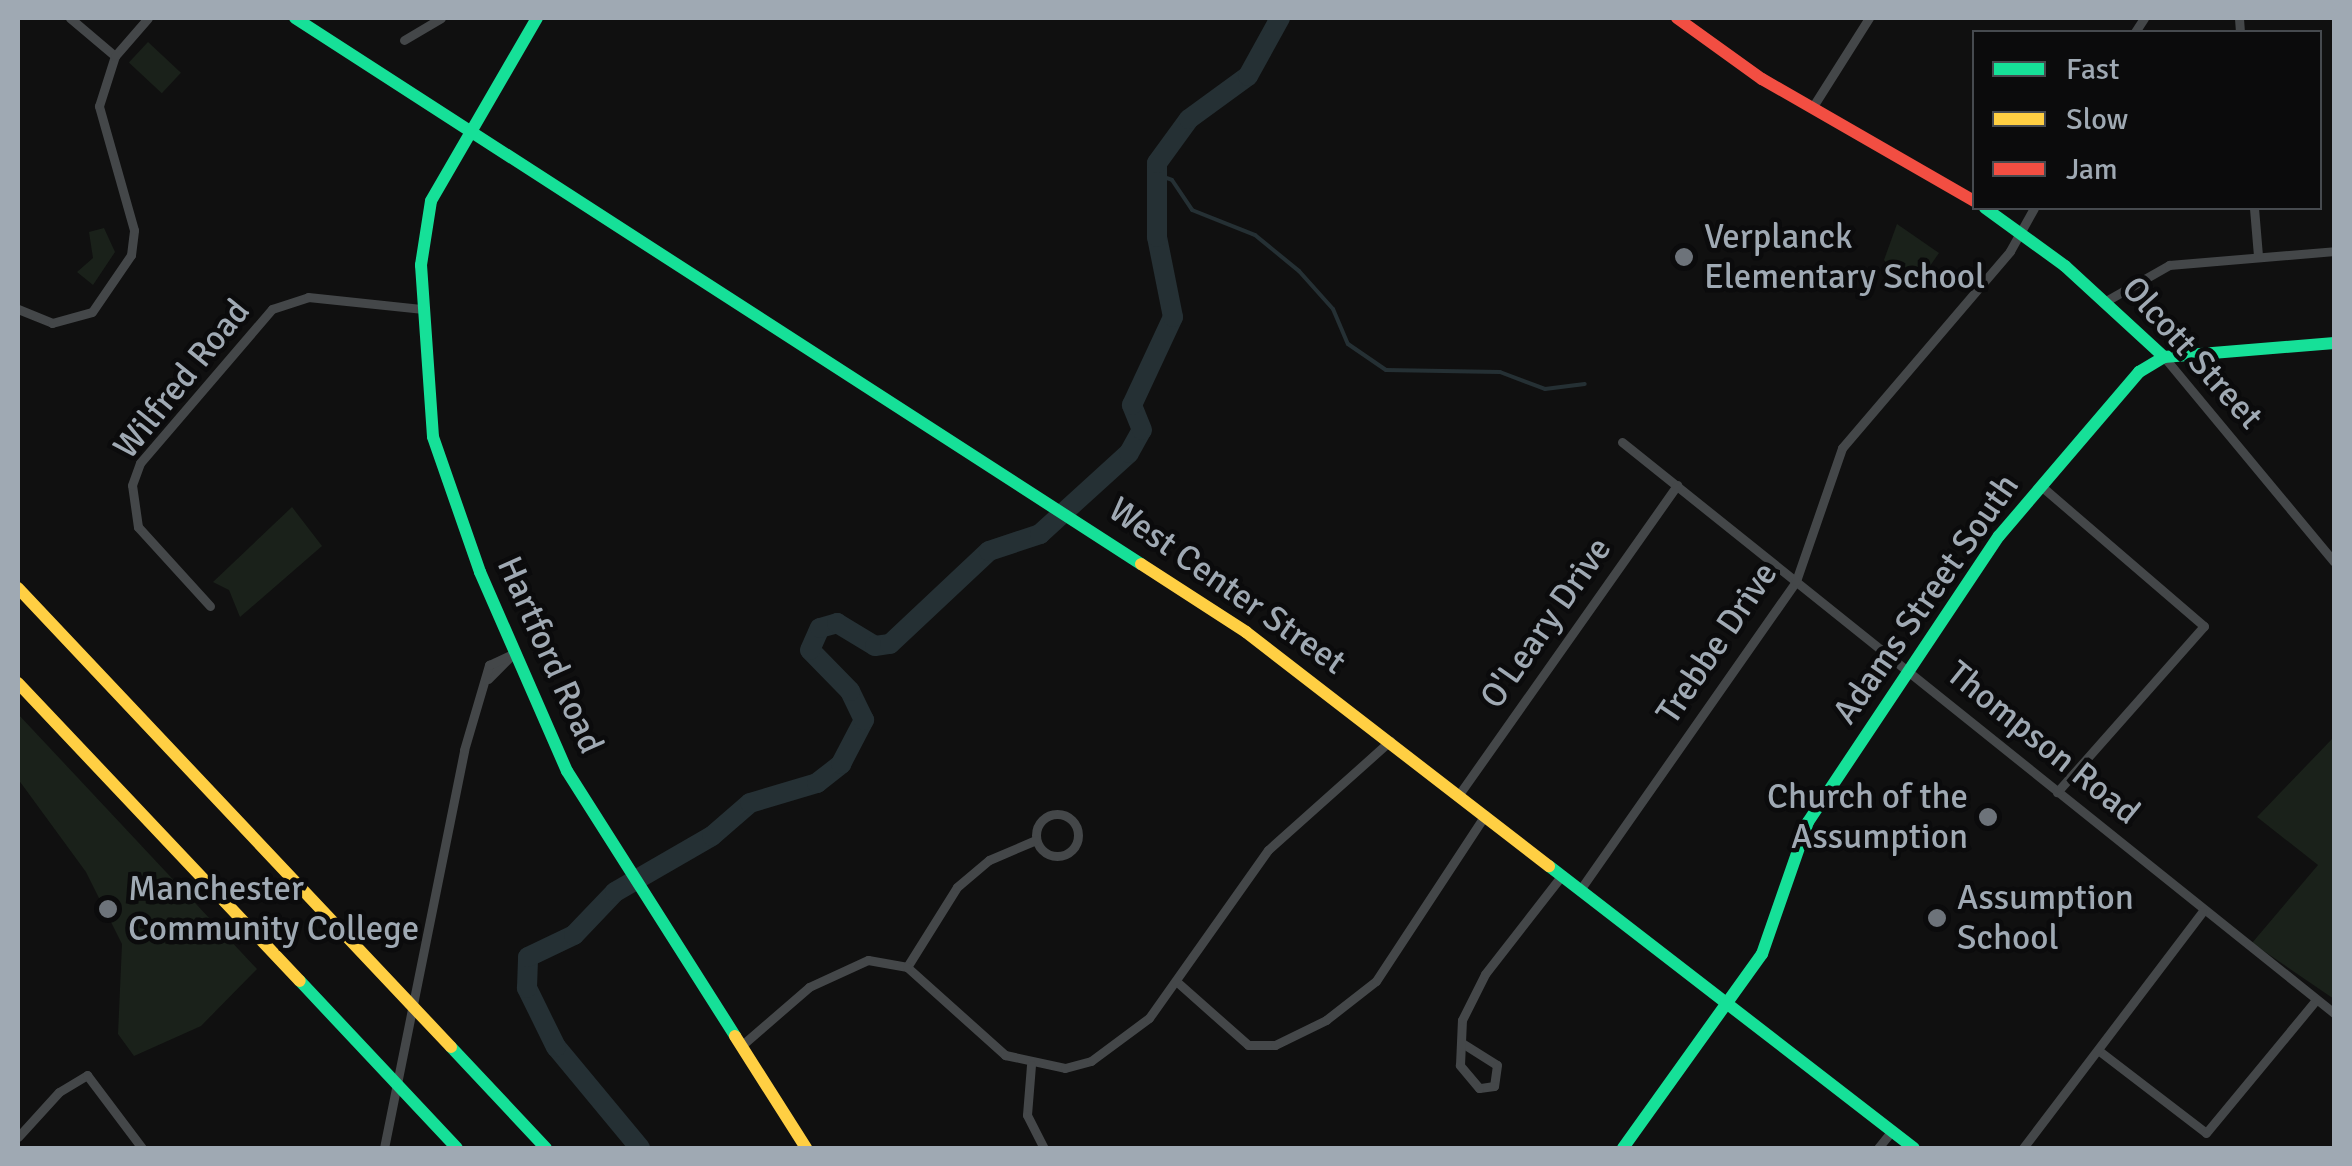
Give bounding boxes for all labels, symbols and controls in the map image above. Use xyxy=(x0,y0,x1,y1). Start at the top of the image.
legend xyxy=(1972,30,2322,210)
text: Fast xyxy=(2066,51,2119,88)
text: Slow xyxy=(2066,101,2128,138)
text: Jam xyxy=(2066,151,2118,188)
place label: Verplanck Elementary School xyxy=(1704,216,1985,298)
marker: Verplanck Elementary School xyxy=(1673,246,1695,268)
street label: Olcott Street xyxy=(2113,268,2271,438)
street label: Wilfred Road xyxy=(105,291,259,467)
street label: Adams Street South xyxy=(1824,466,2028,732)
street label: West Center Street xyxy=(1100,489,1354,683)
street label: O'Leary Drive xyxy=(1472,529,1620,717)
street label: Hartford Road xyxy=(488,550,612,760)
street label: Trebbe Drive xyxy=(1648,554,1786,732)
street label: Thompson Road xyxy=(1938,652,2148,834)
place label: Church of the Assumption xyxy=(1767,776,1968,858)
marker: Church of the Assumption xyxy=(1977,806,1999,828)
place label: Manchester Community College xyxy=(128,868,419,950)
place label: Assumption School xyxy=(1957,877,2134,959)
marker: Manchester Community College xyxy=(97,898,119,920)
marker: Assumption School xyxy=(1926,907,1948,929)

